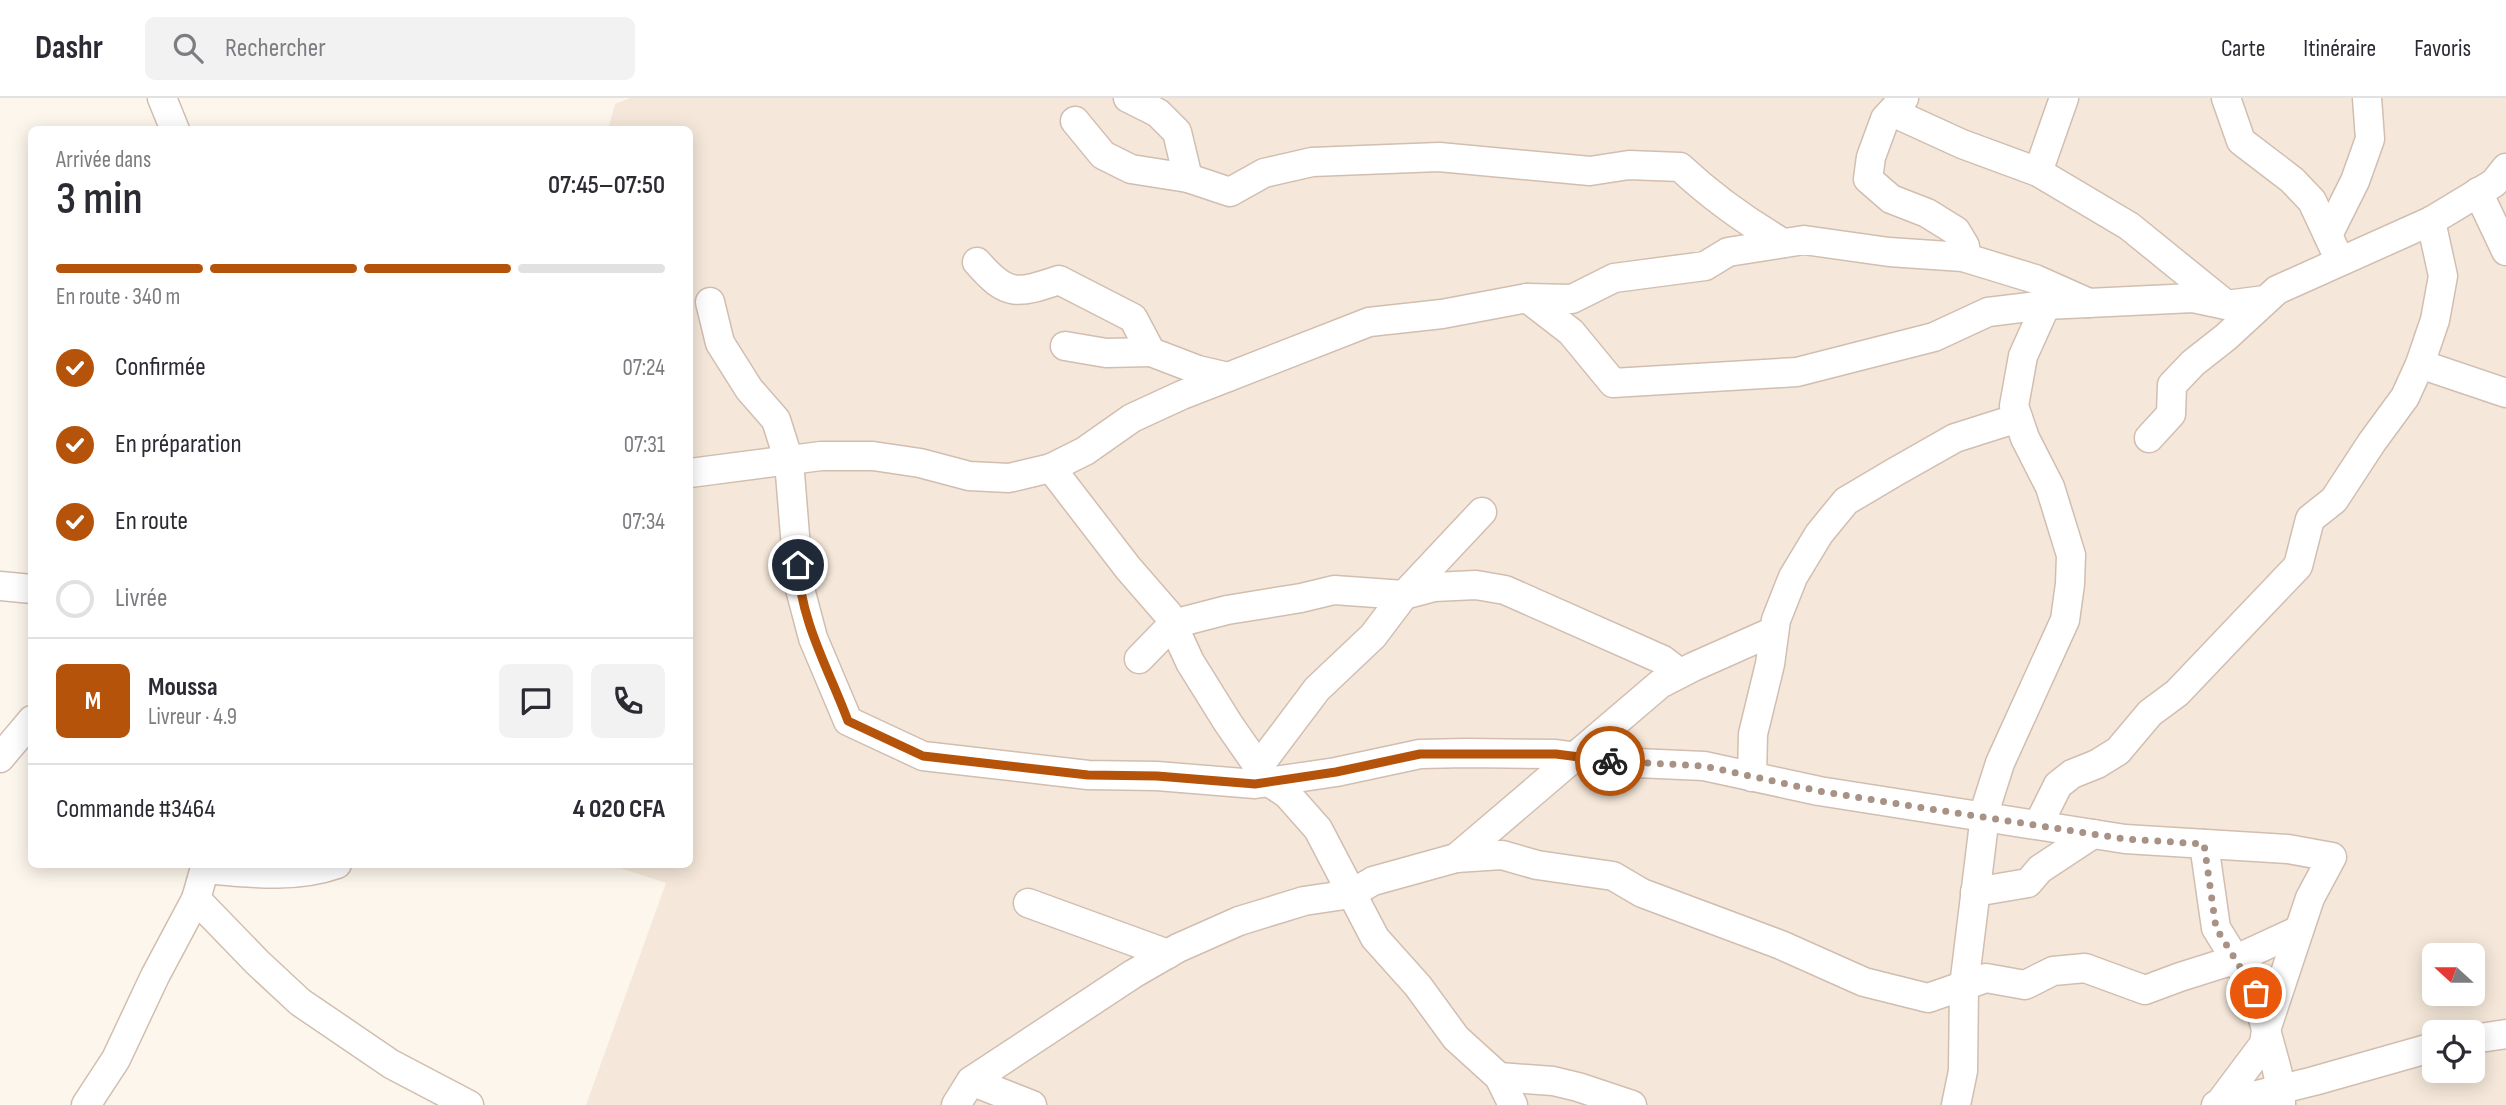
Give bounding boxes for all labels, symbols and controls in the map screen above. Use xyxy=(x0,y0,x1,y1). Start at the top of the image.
search box xyxy=(145,17,635,80)
text: Dashr xyxy=(35,28,103,68)
icon: search xyxy=(169,29,207,67)
text: Rechercher xyxy=(225,33,326,64)
text: Carte xyxy=(2221,34,2265,63)
text: Itinéraire xyxy=(2303,34,2376,63)
text: Favoris xyxy=(2414,34,2471,63)
text: Arrivée dans xyxy=(56,146,151,174)
text: 07:45–07:50 xyxy=(548,170,665,201)
text: 3 min xyxy=(56,172,143,227)
text: En route · 340 m xyxy=(56,283,180,311)
icon: check xyxy=(56,349,94,387)
text: Confirmée xyxy=(115,352,206,383)
text: 07:24 xyxy=(622,354,665,382)
icon: check xyxy=(56,426,94,464)
text: En préparation xyxy=(115,429,242,460)
text: 07:31 xyxy=(624,431,665,459)
icon: check xyxy=(56,503,94,541)
text: En route xyxy=(115,506,188,537)
text: 07:34 xyxy=(622,508,665,536)
pin xyxy=(768,535,828,595)
icon: home xyxy=(779,546,817,584)
text: Livrée xyxy=(115,583,167,614)
button: chat xyxy=(499,664,573,738)
button: phone xyxy=(591,664,665,738)
text: Moussa xyxy=(148,672,218,703)
text: M xyxy=(85,686,101,717)
text: Livreur · 4.9 xyxy=(148,703,237,731)
courier xyxy=(1575,726,1645,796)
icon: bike xyxy=(1591,742,1629,780)
text: Commande #3464 xyxy=(56,794,215,825)
text: 4 020 CFA xyxy=(573,794,665,825)
north arrow xyxy=(2422,943,2485,1006)
map controls xyxy=(2422,943,2485,1083)
pin xyxy=(2226,963,2286,1023)
icon: bag xyxy=(2237,974,2275,1012)
button: locate xyxy=(2422,1020,2485,1083)

